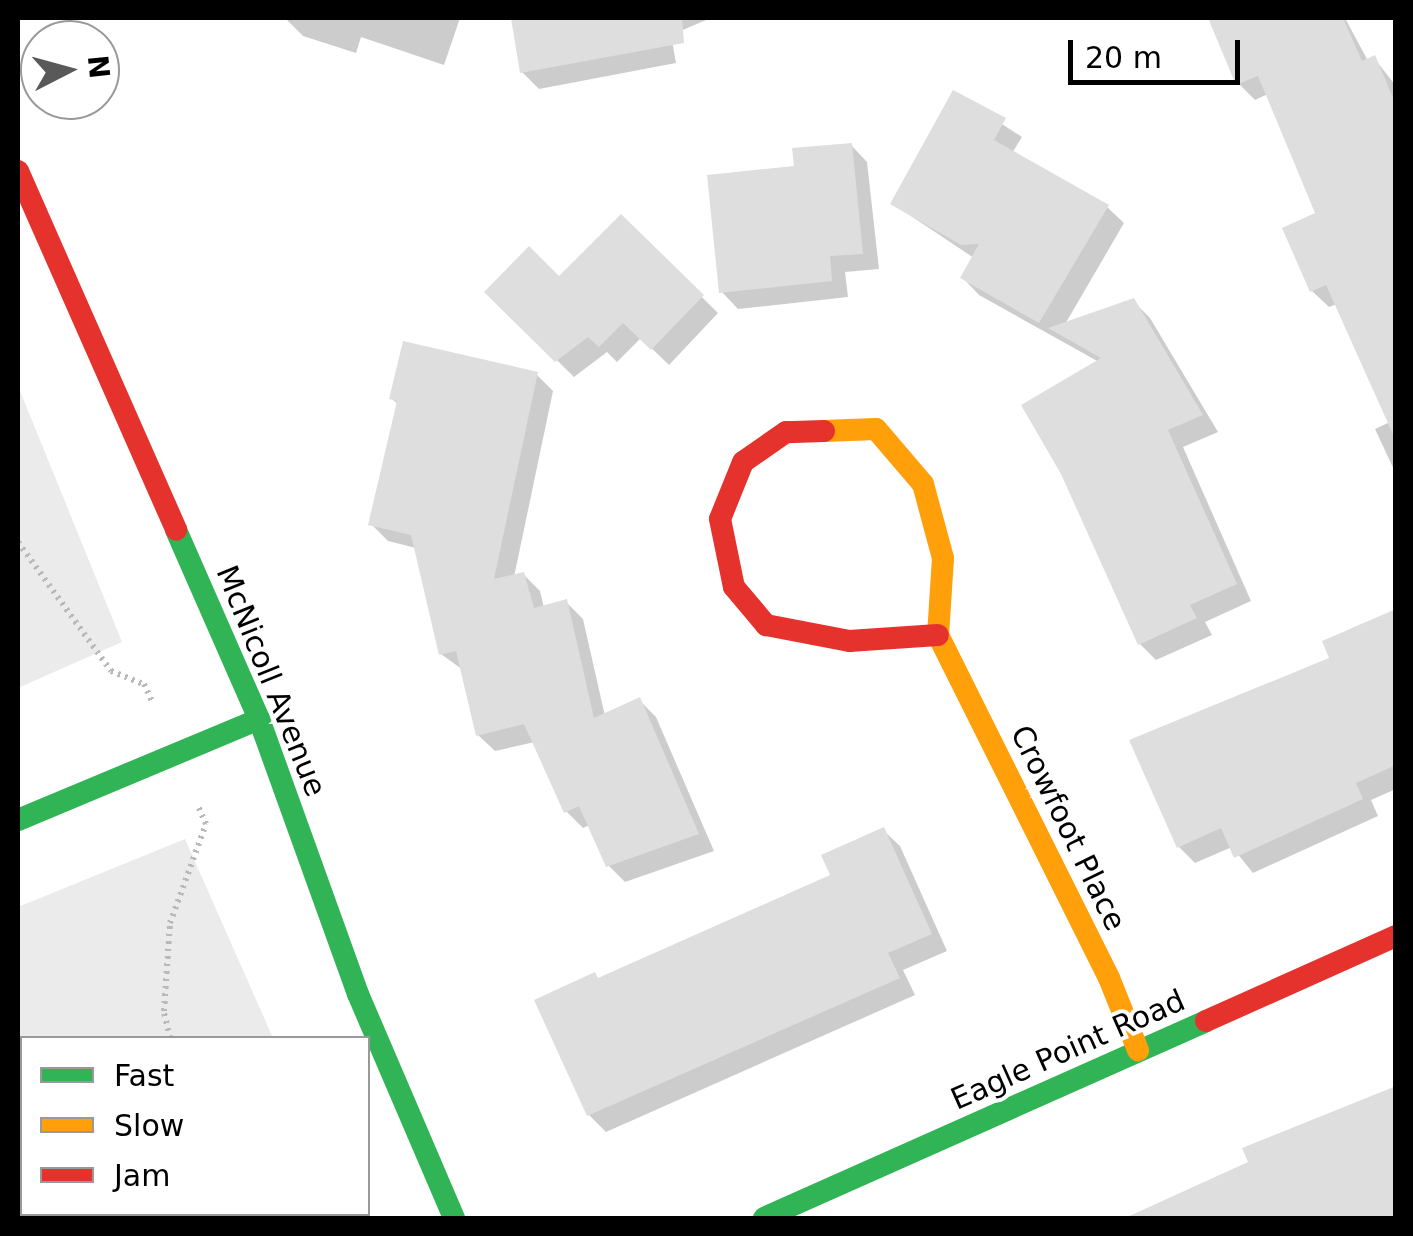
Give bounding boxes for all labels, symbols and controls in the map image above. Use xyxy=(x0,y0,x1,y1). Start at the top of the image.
north arrow xyxy=(20,20,120,120)
scale bar xyxy=(1073,20,1246,82)
text: 20 m xyxy=(1085,40,1162,75)
text: N xyxy=(81,54,116,80)
street label: McNicoll Avenue xyxy=(208,560,334,802)
street label: Crowfoot Place xyxy=(1003,720,1133,936)
street label: Eagle Point Road xyxy=(946,982,1190,1118)
legend xyxy=(20,1036,370,1216)
text: Fast xyxy=(114,1058,174,1093)
text: Slow xyxy=(114,1108,184,1143)
text: Jam xyxy=(114,1158,170,1193)

